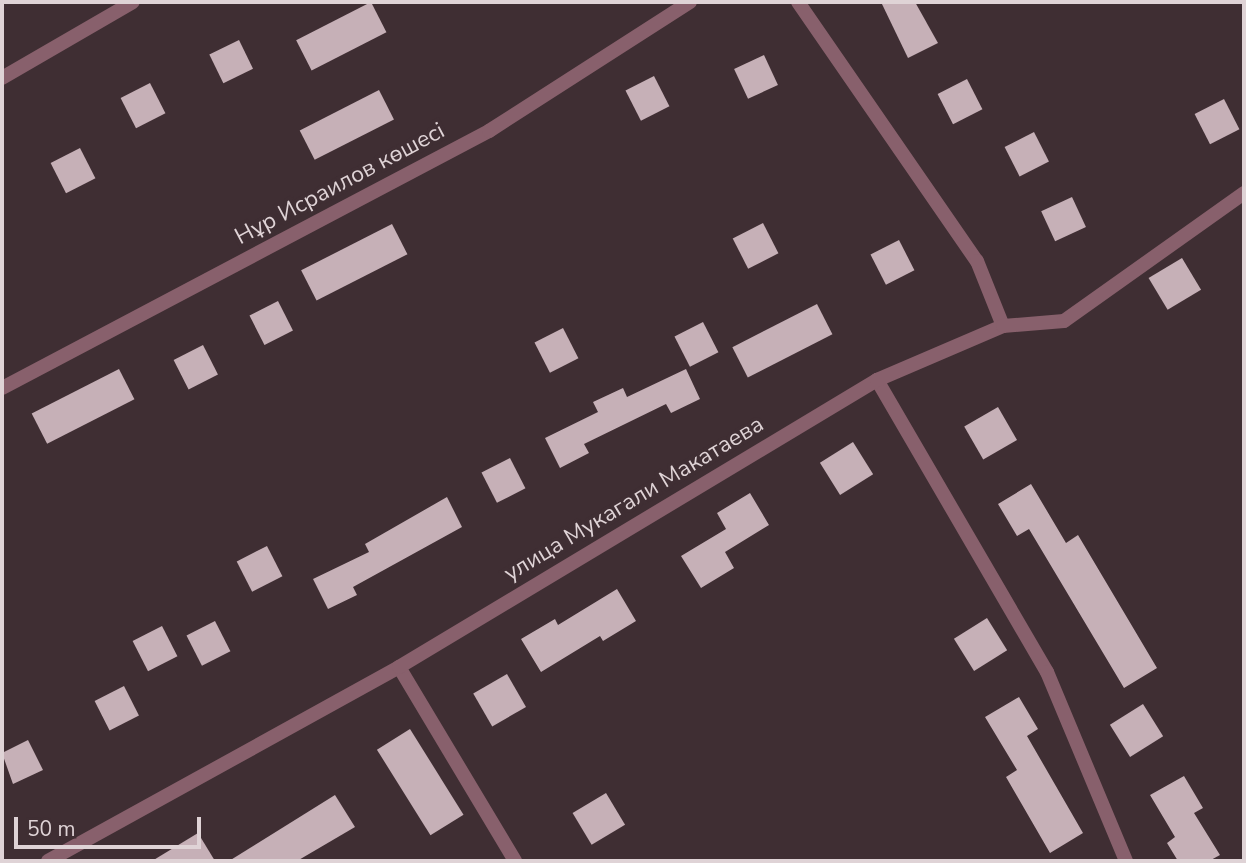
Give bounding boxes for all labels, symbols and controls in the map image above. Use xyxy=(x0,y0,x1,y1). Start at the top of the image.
street label: Нұр Исраилов көшесі xyxy=(230,117,450,251)
street label: улица Мукагали Макатаева xyxy=(499,410,769,588)
scale bar xyxy=(18,804,205,848)
text: 50 m xyxy=(27,815,76,843)

